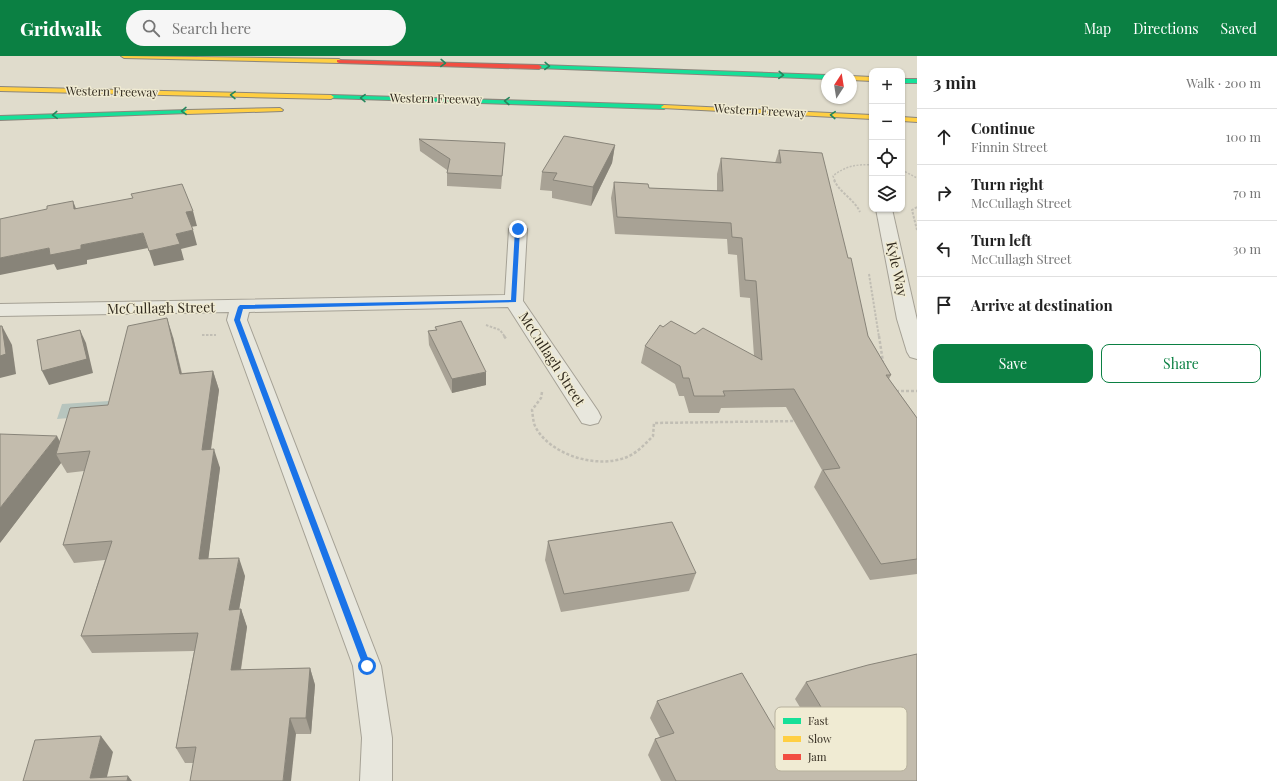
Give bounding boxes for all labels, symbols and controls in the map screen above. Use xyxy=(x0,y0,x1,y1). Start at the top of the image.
search box xyxy=(126,10,406,46)
text: Gridwalk xyxy=(20,15,102,41)
icon: search xyxy=(140,17,162,39)
text: Search here xyxy=(172,18,251,38)
text: Map xyxy=(1084,19,1111,38)
text: Directions xyxy=(1133,19,1199,38)
text: Saved xyxy=(1221,19,1257,38)
one-way arrow xyxy=(440,59,446,68)
one-way arrow xyxy=(544,62,550,71)
north arrow xyxy=(821,68,857,104)
map controls xyxy=(869,68,905,212)
button: + xyxy=(869,68,905,104)
one-way arrow xyxy=(778,70,784,79)
text: 3 min xyxy=(933,71,976,93)
text: Walk · 200 m xyxy=(1186,74,1261,91)
street label: Western Freeway xyxy=(65,82,158,100)
street label: Western Freeway xyxy=(389,89,482,107)
one-way arrow xyxy=(230,90,236,99)
one-way arrow xyxy=(360,93,366,102)
one-way arrow xyxy=(504,97,510,105)
street label: Western Freeway xyxy=(712,100,807,120)
button: − xyxy=(869,104,905,140)
one-way arrow xyxy=(181,107,187,116)
one-way arrow xyxy=(52,111,58,119)
one-way arrow xyxy=(830,111,836,119)
text: Continue xyxy=(971,118,1035,138)
icon: ahead xyxy=(933,126,955,148)
text: 100 m xyxy=(1226,128,1261,145)
text: Finnin Street xyxy=(971,138,1047,155)
button: locate xyxy=(869,140,905,176)
text: Turn right xyxy=(971,174,1044,194)
button: layers xyxy=(869,176,905,212)
icon: right xyxy=(933,182,955,204)
text: 70 m xyxy=(1233,184,1261,201)
text: McCullagh Street xyxy=(971,194,1071,211)
route end xyxy=(509,220,527,238)
text: Turn left xyxy=(971,230,1032,250)
icon: left xyxy=(933,238,955,260)
street label: Kyle Way xyxy=(882,240,913,298)
text: 30 m xyxy=(1233,240,1261,257)
text: McCullagh Street xyxy=(971,250,1071,267)
icon: arrive xyxy=(933,294,955,316)
text: Arrive at destination xyxy=(971,295,1113,315)
street label: McCullagh Street xyxy=(107,297,216,318)
street label: McCullagh Street xyxy=(515,308,590,410)
button: Save xyxy=(933,344,1093,383)
button: Share xyxy=(1101,344,1261,383)
route start xyxy=(358,657,376,675)
legend xyxy=(775,707,907,771)
text: Fast xyxy=(808,713,828,728)
text: Slow xyxy=(808,731,832,746)
text: Jam xyxy=(807,749,827,764)

